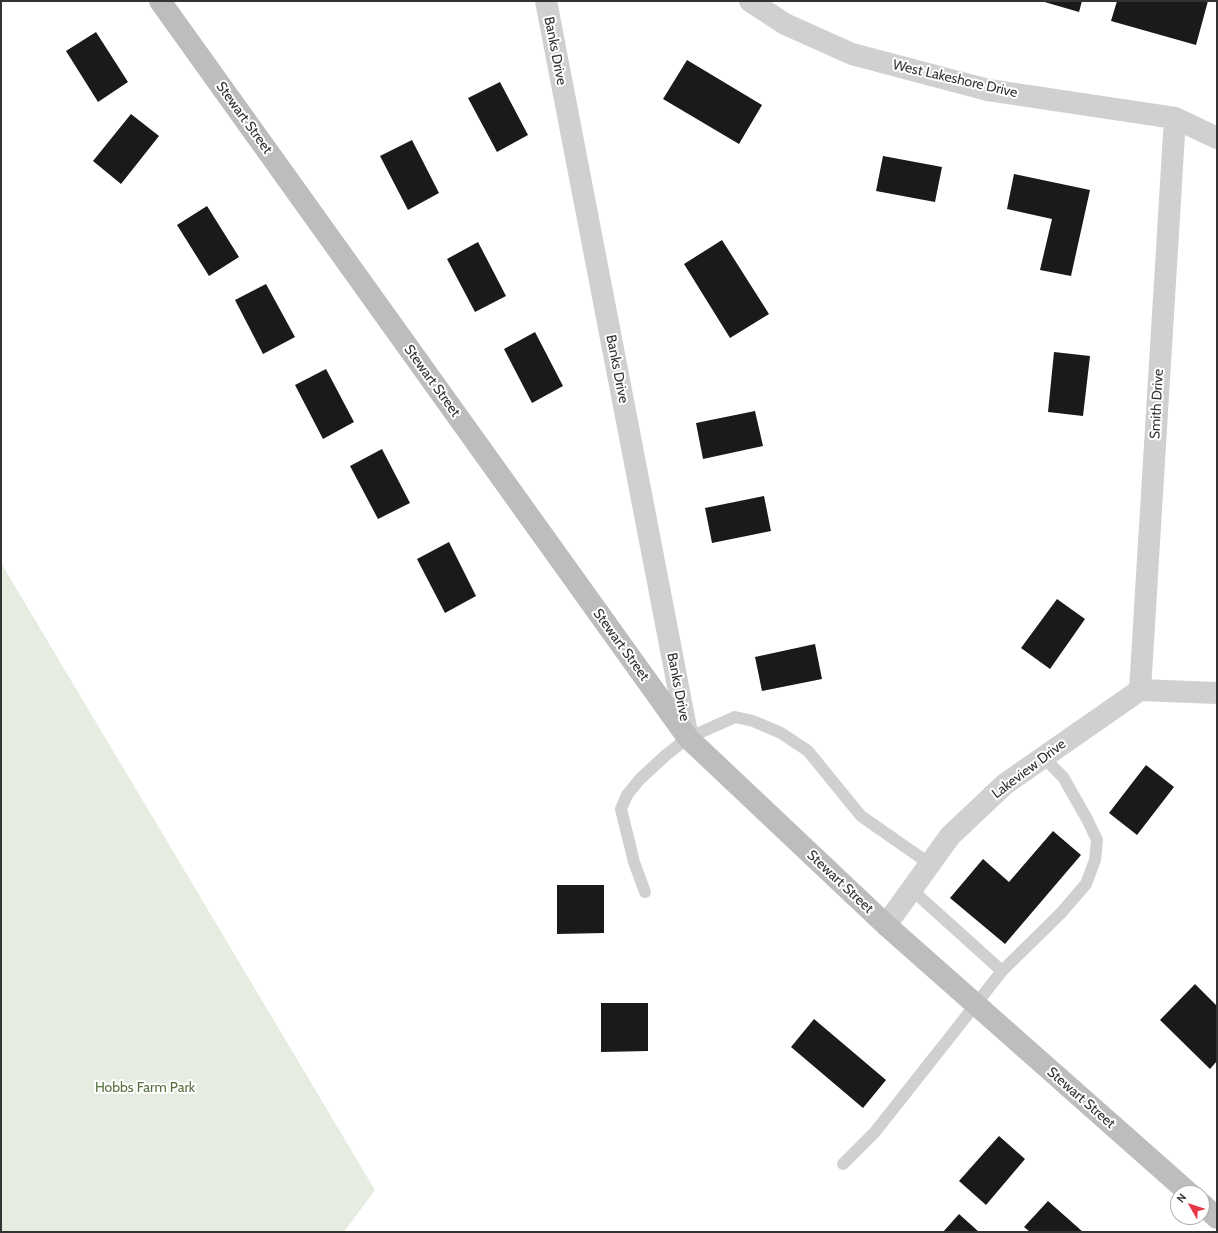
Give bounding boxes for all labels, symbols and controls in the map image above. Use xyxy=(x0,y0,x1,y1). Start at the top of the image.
street label: Banks Drive xyxy=(540,15,570,87)
street label: West Lakeshore Drive xyxy=(891,56,1019,102)
street label: Stewart Street xyxy=(212,79,276,157)
street label: Banks Drive xyxy=(602,333,632,405)
street label: Stewart Street xyxy=(400,342,464,420)
street label: Smith Drive xyxy=(1147,369,1167,439)
street label: Stewart Street xyxy=(589,606,653,684)
street label: Banks Drive xyxy=(663,651,693,723)
street label: Lakeview Drive xyxy=(989,736,1069,802)
street label: Stewart Street xyxy=(803,847,877,917)
street label: Stewart Street xyxy=(1043,1064,1119,1132)
park label: Hobbs Farm Park xyxy=(95,1080,195,1096)
north arrow xyxy=(1170,1185,1210,1225)
text: N xyxy=(1174,1191,1189,1206)

